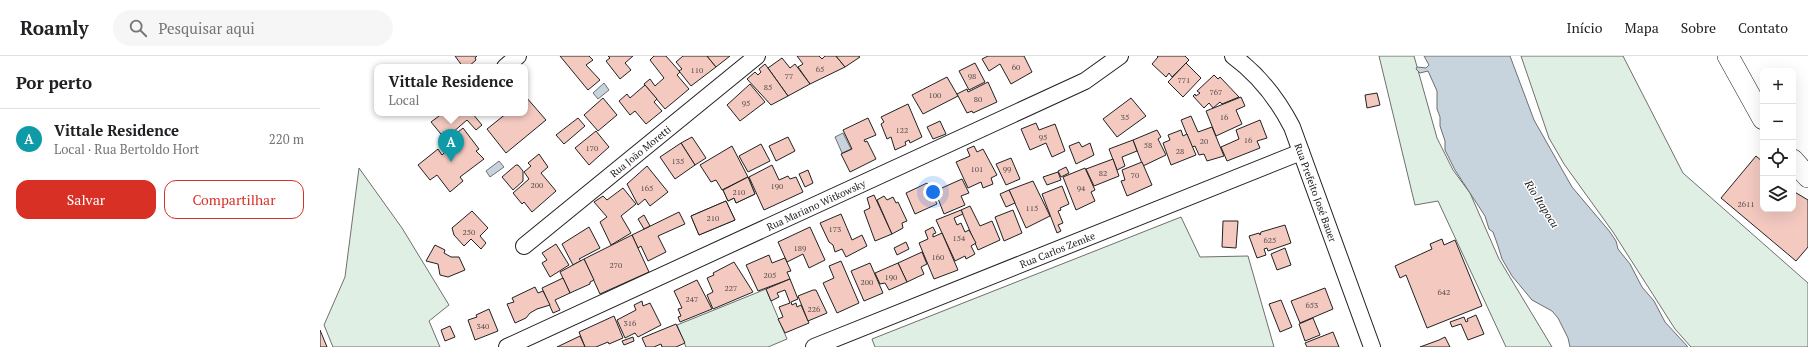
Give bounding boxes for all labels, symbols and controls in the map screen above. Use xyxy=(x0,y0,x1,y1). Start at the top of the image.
search box xyxy=(113,10,393,46)
text: Roamly xyxy=(20,15,89,40)
icon: search xyxy=(127,17,149,39)
text: Pesquisar aqui xyxy=(159,18,255,38)
text: Início xyxy=(1567,18,1603,37)
text: Mapa xyxy=(1625,18,1659,37)
text: Sobre xyxy=(1681,18,1716,37)
text: Contato xyxy=(1738,18,1788,37)
house number: 60 xyxy=(1012,62,1020,72)
popup xyxy=(374,64,528,116)
house number: 65 xyxy=(816,64,824,74)
house number: 110 xyxy=(691,65,703,75)
map controls xyxy=(1760,68,1796,212)
button: + xyxy=(1760,68,1796,104)
text: Por perto xyxy=(16,71,92,94)
text: Vittale Residence xyxy=(389,71,513,91)
house number: 77 xyxy=(785,71,793,81)
house number: 98 xyxy=(968,71,976,81)
house number: 771 xyxy=(1178,75,1190,85)
house number: 85 xyxy=(764,82,772,92)
house number: 767 xyxy=(1210,87,1222,97)
house number: 100 xyxy=(929,90,941,100)
text: Local xyxy=(389,91,419,109)
house number: 80 xyxy=(974,94,982,104)
house number: 95 xyxy=(742,98,750,108)
button: − xyxy=(1760,104,1796,140)
house number: 35 xyxy=(1121,112,1129,122)
house number: 16 xyxy=(1220,112,1229,122)
text: Vittale Residence xyxy=(54,120,179,140)
street label: Rua João Moretti xyxy=(607,122,673,180)
house number: 122 xyxy=(896,125,908,135)
pin: A xyxy=(438,129,464,162)
text: A xyxy=(24,130,34,148)
text: 220 m xyxy=(269,130,304,148)
house number: 95 xyxy=(1039,132,1047,142)
house number: 16 xyxy=(1244,135,1253,145)
house number: 20 xyxy=(1200,136,1208,146)
text: Local · Rua Bertoldo Hort xyxy=(54,140,199,158)
house number: 58 xyxy=(1144,140,1152,150)
button: locate xyxy=(1760,140,1796,176)
street label: Rua Prefeito José Bauer xyxy=(1292,142,1340,244)
house number: 170 xyxy=(586,143,598,153)
house number: 28 xyxy=(1176,146,1184,156)
house number: 135 xyxy=(672,156,684,166)
house number: 101 xyxy=(971,164,983,174)
house number: 99 xyxy=(1003,164,1011,174)
house number: 82 xyxy=(1099,168,1107,178)
house number: 70 xyxy=(1131,170,1139,180)
street label: Rua Mariano Witkowsky xyxy=(764,176,868,233)
button: layers xyxy=(1760,176,1796,212)
water label: Rio Itapocu xyxy=(1521,177,1562,231)
button: Salvar xyxy=(16,180,156,219)
button: Compartilhar xyxy=(164,180,304,219)
house number: 200 xyxy=(531,180,543,190)
house number: 190 xyxy=(771,181,783,191)
your location xyxy=(923,182,943,202)
house number: 165 xyxy=(641,183,653,193)
house number: 94 xyxy=(1077,183,1086,193)
house number: 210 xyxy=(733,187,745,197)
house number: 2611 xyxy=(1737,199,1755,209)
house number: 115 xyxy=(1026,203,1038,213)
house number: 210 xyxy=(707,213,719,223)
house number: 173 xyxy=(829,224,841,234)
house number: 250 xyxy=(463,227,475,237)
street label: Rua Carlos Zemke xyxy=(1018,229,1097,271)
house number: 154 xyxy=(953,233,966,243)
house number: 625 xyxy=(1264,235,1276,245)
house number: 189 xyxy=(794,243,806,253)
house number: 160 xyxy=(932,252,944,262)
house number: 270 xyxy=(610,260,622,270)
house number: 205 xyxy=(764,270,776,280)
house number: 190 xyxy=(885,272,897,282)
house number: 200 xyxy=(861,277,873,287)
house number: 227 xyxy=(725,283,737,293)
house number: 642 xyxy=(1438,287,1450,297)
house number: 247 xyxy=(686,294,698,304)
house number: 653 xyxy=(1306,300,1318,310)
house number: 226 xyxy=(808,304,821,314)
house number: 316 xyxy=(624,318,637,328)
house number: 340 xyxy=(477,321,489,331)

